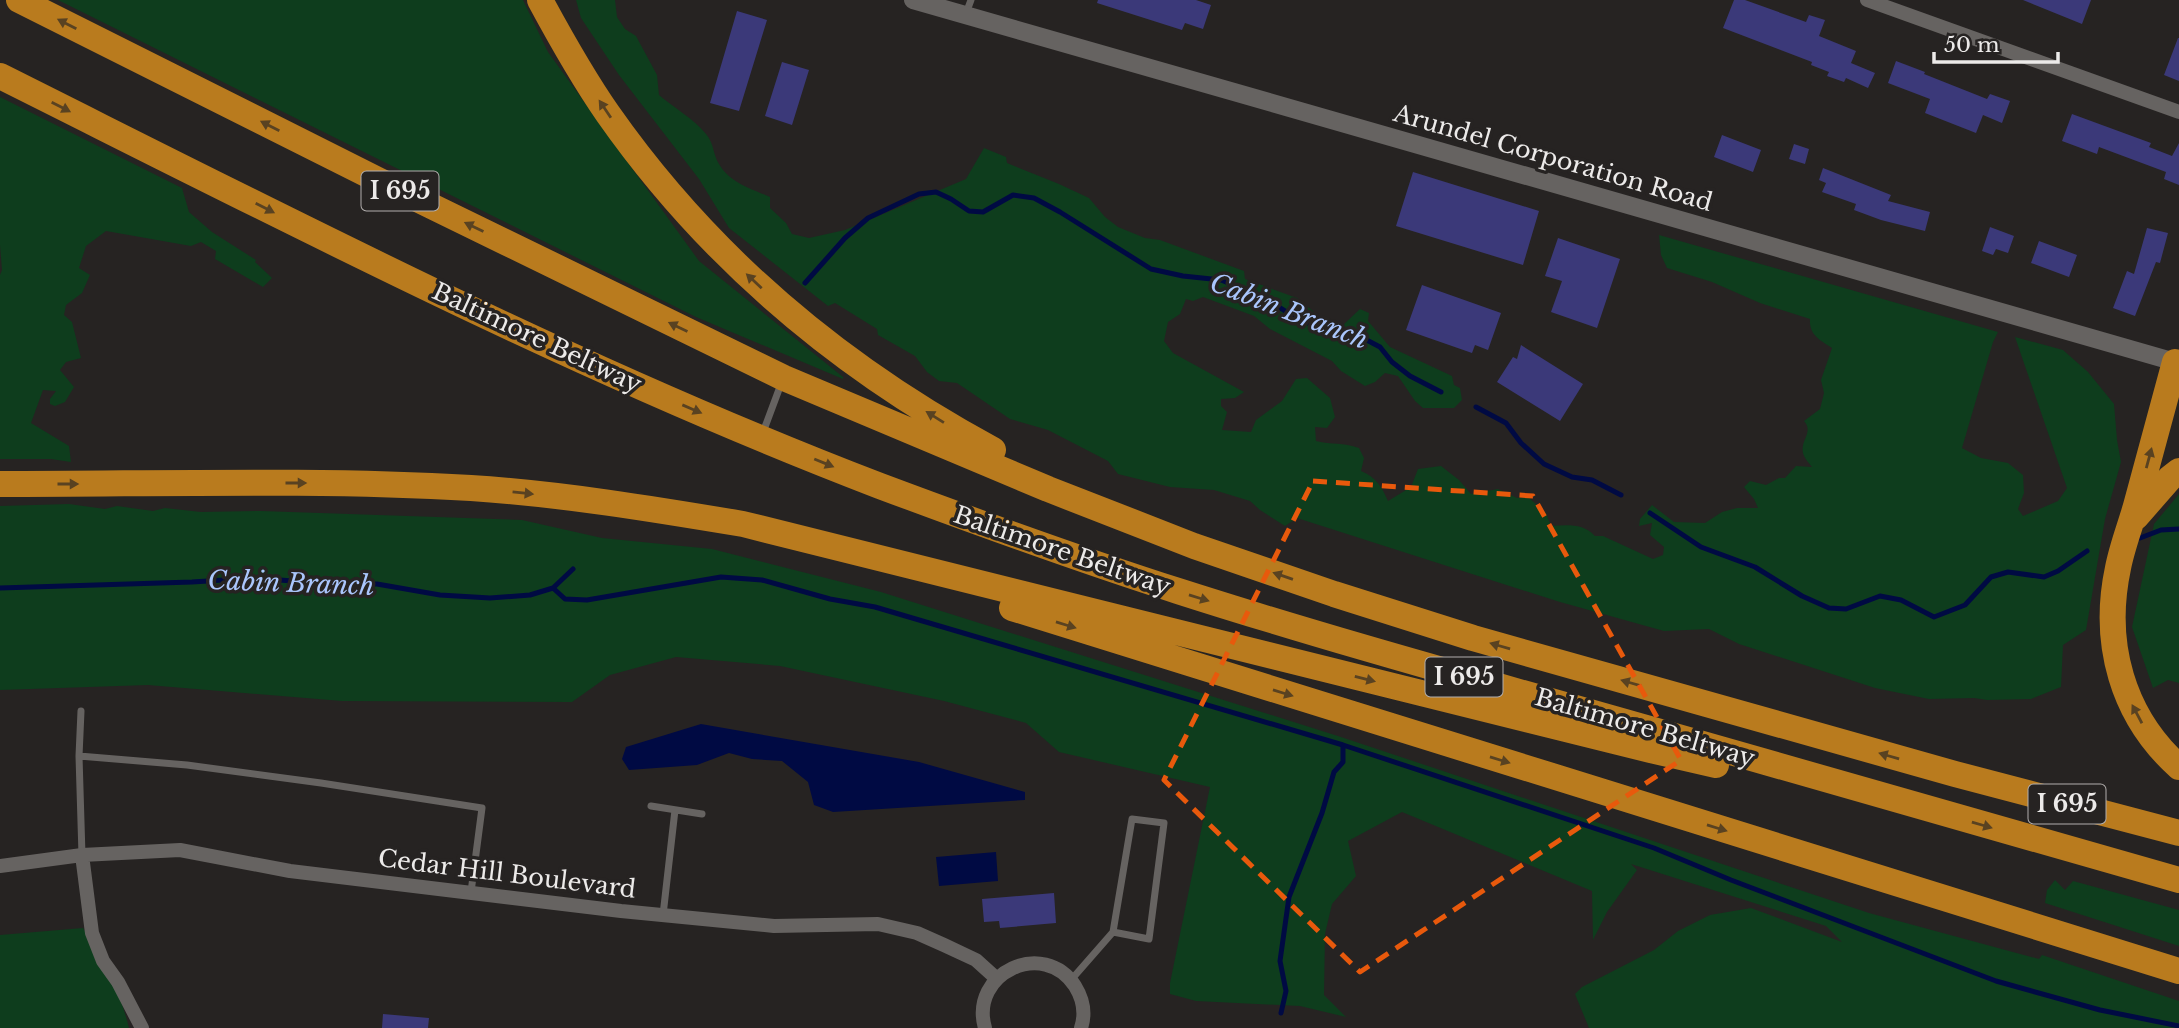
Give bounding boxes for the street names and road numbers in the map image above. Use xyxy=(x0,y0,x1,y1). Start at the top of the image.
street label: Arundel Corporation Road xyxy=(1389,98,1716,217)
road number: I 695 xyxy=(362,172,438,210)
street label: Baltimore Beltway xyxy=(428,276,647,399)
street label: Baltimore Beltway xyxy=(950,500,1175,601)
road number: I 695 xyxy=(1426,657,1502,696)
street label: Baltimore Beltway xyxy=(1532,682,1759,773)
road number: I 695 xyxy=(2028,784,2106,824)
street label: Cedar Hill Boulevard xyxy=(376,843,638,904)

